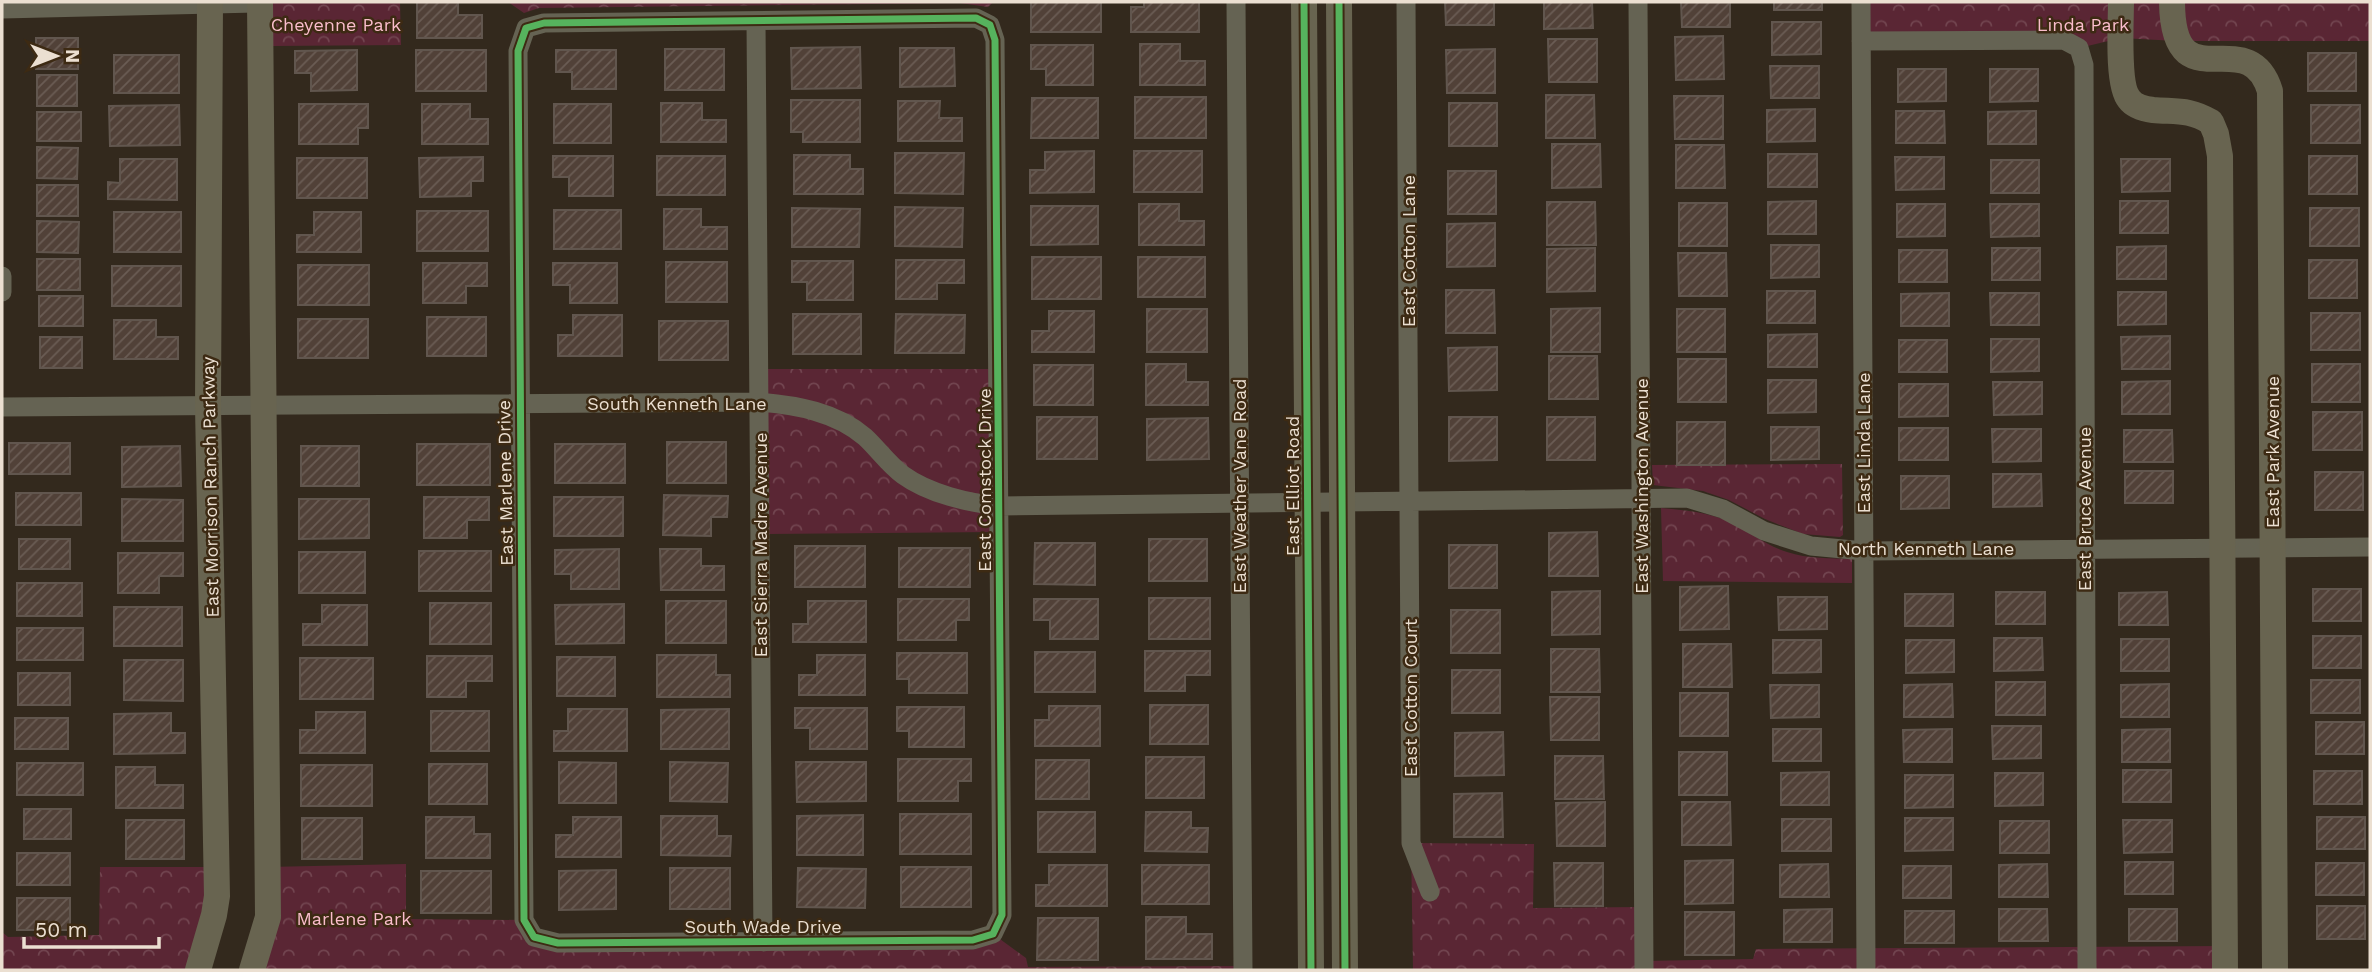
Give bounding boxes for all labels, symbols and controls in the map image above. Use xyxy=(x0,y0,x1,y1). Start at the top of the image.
park label: Cheyenne Park xyxy=(271,14,401,35)
park label: Linda Park xyxy=(2037,14,2129,35)
north arrow xyxy=(21,21,91,91)
text: N xyxy=(61,49,84,63)
street label: East Cotton Lane xyxy=(1398,175,1419,327)
street label: East Morrison Ranch Parkway xyxy=(197,356,223,618)
street label: East Linda Lane xyxy=(1853,372,1874,514)
street label: East Park Avenue xyxy=(2262,376,2283,528)
street label: East Weather Vane Road xyxy=(1229,378,1250,594)
street label: East Washington Avenue xyxy=(1631,378,1652,594)
street label: East Comstock Drive xyxy=(974,388,995,572)
street label: South Kenneth Lane xyxy=(587,393,767,414)
street label: East Marlene Drive xyxy=(493,400,517,566)
street label: East Elliot Road xyxy=(1282,416,1303,556)
street label: East Bruce Avenue xyxy=(2074,427,2095,591)
street label: East Sierra Madre Avenue xyxy=(750,432,771,658)
street label: North Kenneth Lane xyxy=(1838,538,2014,559)
street label: East Cotton Court xyxy=(1400,618,1421,777)
scale bar xyxy=(24,906,159,950)
park label: Marlene Park xyxy=(296,908,412,929)
street label: South Wade Drive xyxy=(684,916,842,937)
text: 50 m xyxy=(35,917,87,942)

